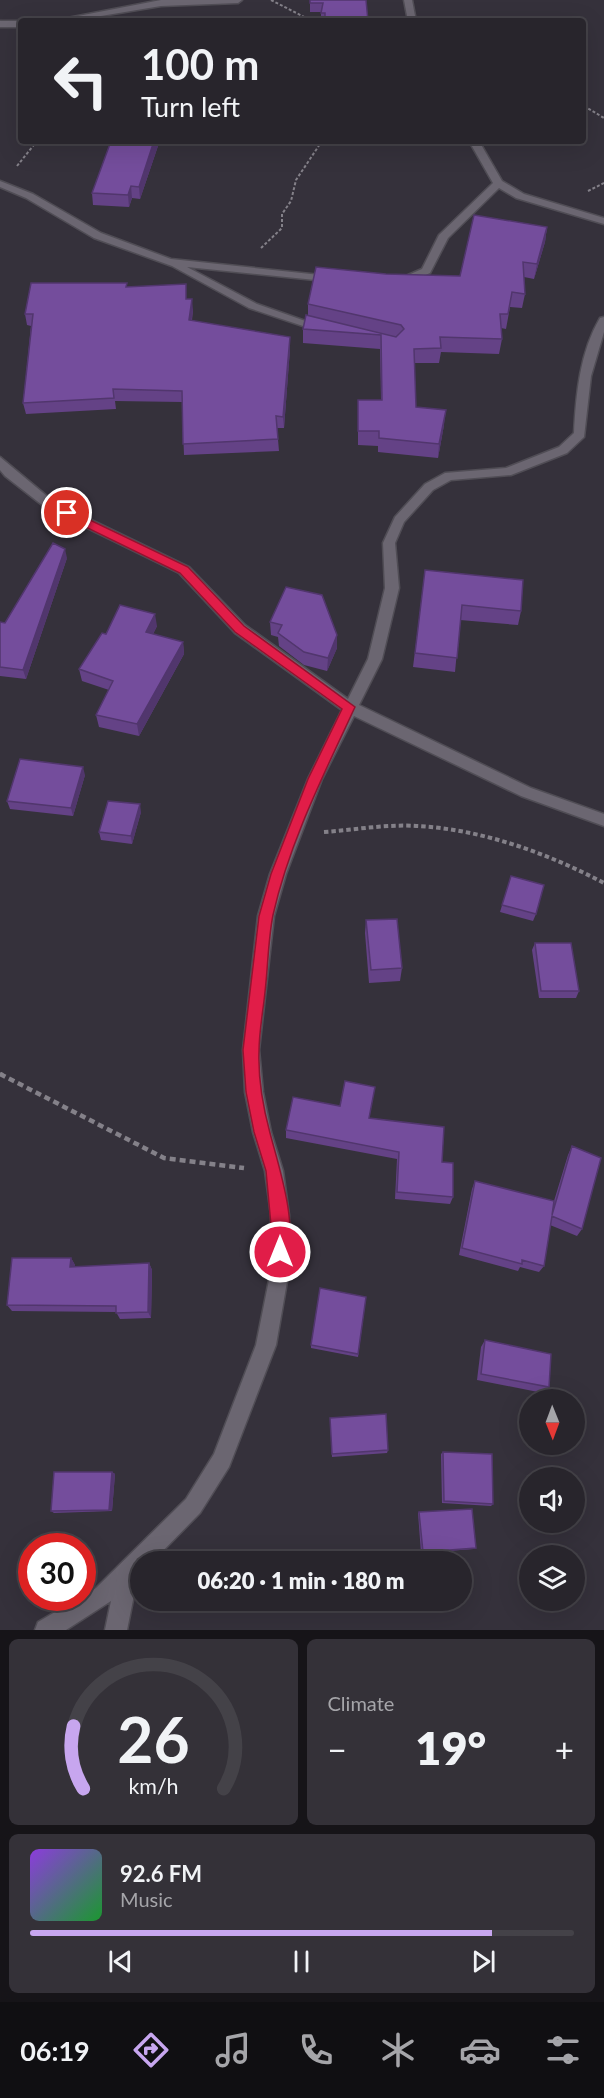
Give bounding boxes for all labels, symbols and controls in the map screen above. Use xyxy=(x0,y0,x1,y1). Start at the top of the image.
text: 100 m xyxy=(141,39,259,89)
icon: left xyxy=(42,42,120,120)
text: Turn left xyxy=(141,90,240,123)
pin xyxy=(41,487,92,538)
icon: arrive xyxy=(50,496,83,529)
position arrow xyxy=(248,1220,312,1284)
north arrow xyxy=(519,1389,585,1455)
map controls xyxy=(519,1389,585,1611)
button: sound xyxy=(519,1467,585,1533)
speed limit sign: 30 xyxy=(18,1533,96,1611)
button: layers xyxy=(519,1545,585,1611)
text: 06:20 · 1 min · 180 m xyxy=(198,1567,404,1594)
text: Climate xyxy=(328,1691,394,1715)
text: 26 xyxy=(117,1701,189,1776)
text: 19° xyxy=(415,1721,486,1775)
text: − xyxy=(328,1729,347,1769)
text: + xyxy=(555,1729,574,1769)
text: km/h xyxy=(128,1773,178,1799)
text: 92.6 FM xyxy=(120,1860,202,1887)
text: Music xyxy=(120,1887,173,1911)
icon: previous xyxy=(104,1945,137,1978)
icon: pause xyxy=(285,1945,318,1978)
icon: next xyxy=(467,1945,500,1978)
icon: directions xyxy=(130,2029,172,2071)
icon: music xyxy=(212,2029,254,2071)
icon: phone xyxy=(295,2029,337,2071)
icon: climate xyxy=(377,2029,419,2071)
icon: car xyxy=(459,2029,501,2071)
icon: filters xyxy=(542,2029,584,2071)
text: 06:19 xyxy=(20,2034,90,2067)

